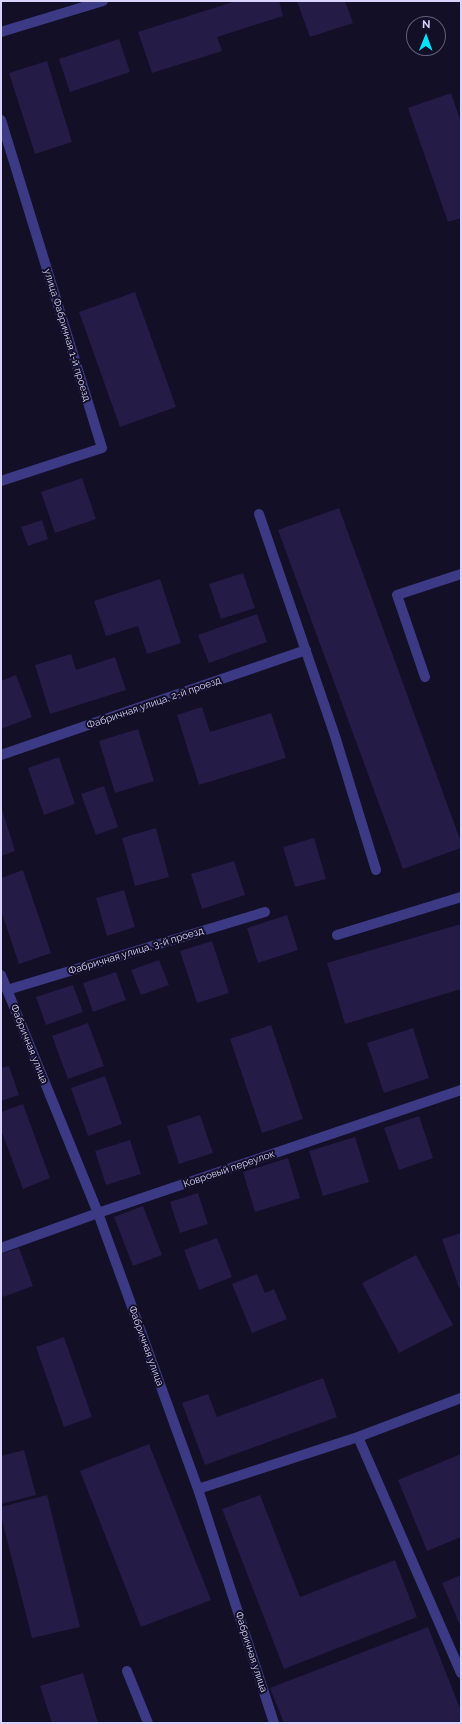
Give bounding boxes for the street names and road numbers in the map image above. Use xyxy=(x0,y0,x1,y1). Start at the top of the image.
street label: улица Фабричная 1-й проезд xyxy=(41,267,93,403)
street label: Фабричная улица, 2-й проезд xyxy=(85,674,223,732)
street label: Фабричная улица, 3-й проезд xyxy=(67,925,205,977)
street label: Фабричная улица xyxy=(8,1003,50,1085)
street label: Ковровый переулок xyxy=(182,1148,276,1190)
street label: Фабричная улица xyxy=(126,1304,166,1388)
street label: Фабричная улица xyxy=(232,1610,270,1694)

